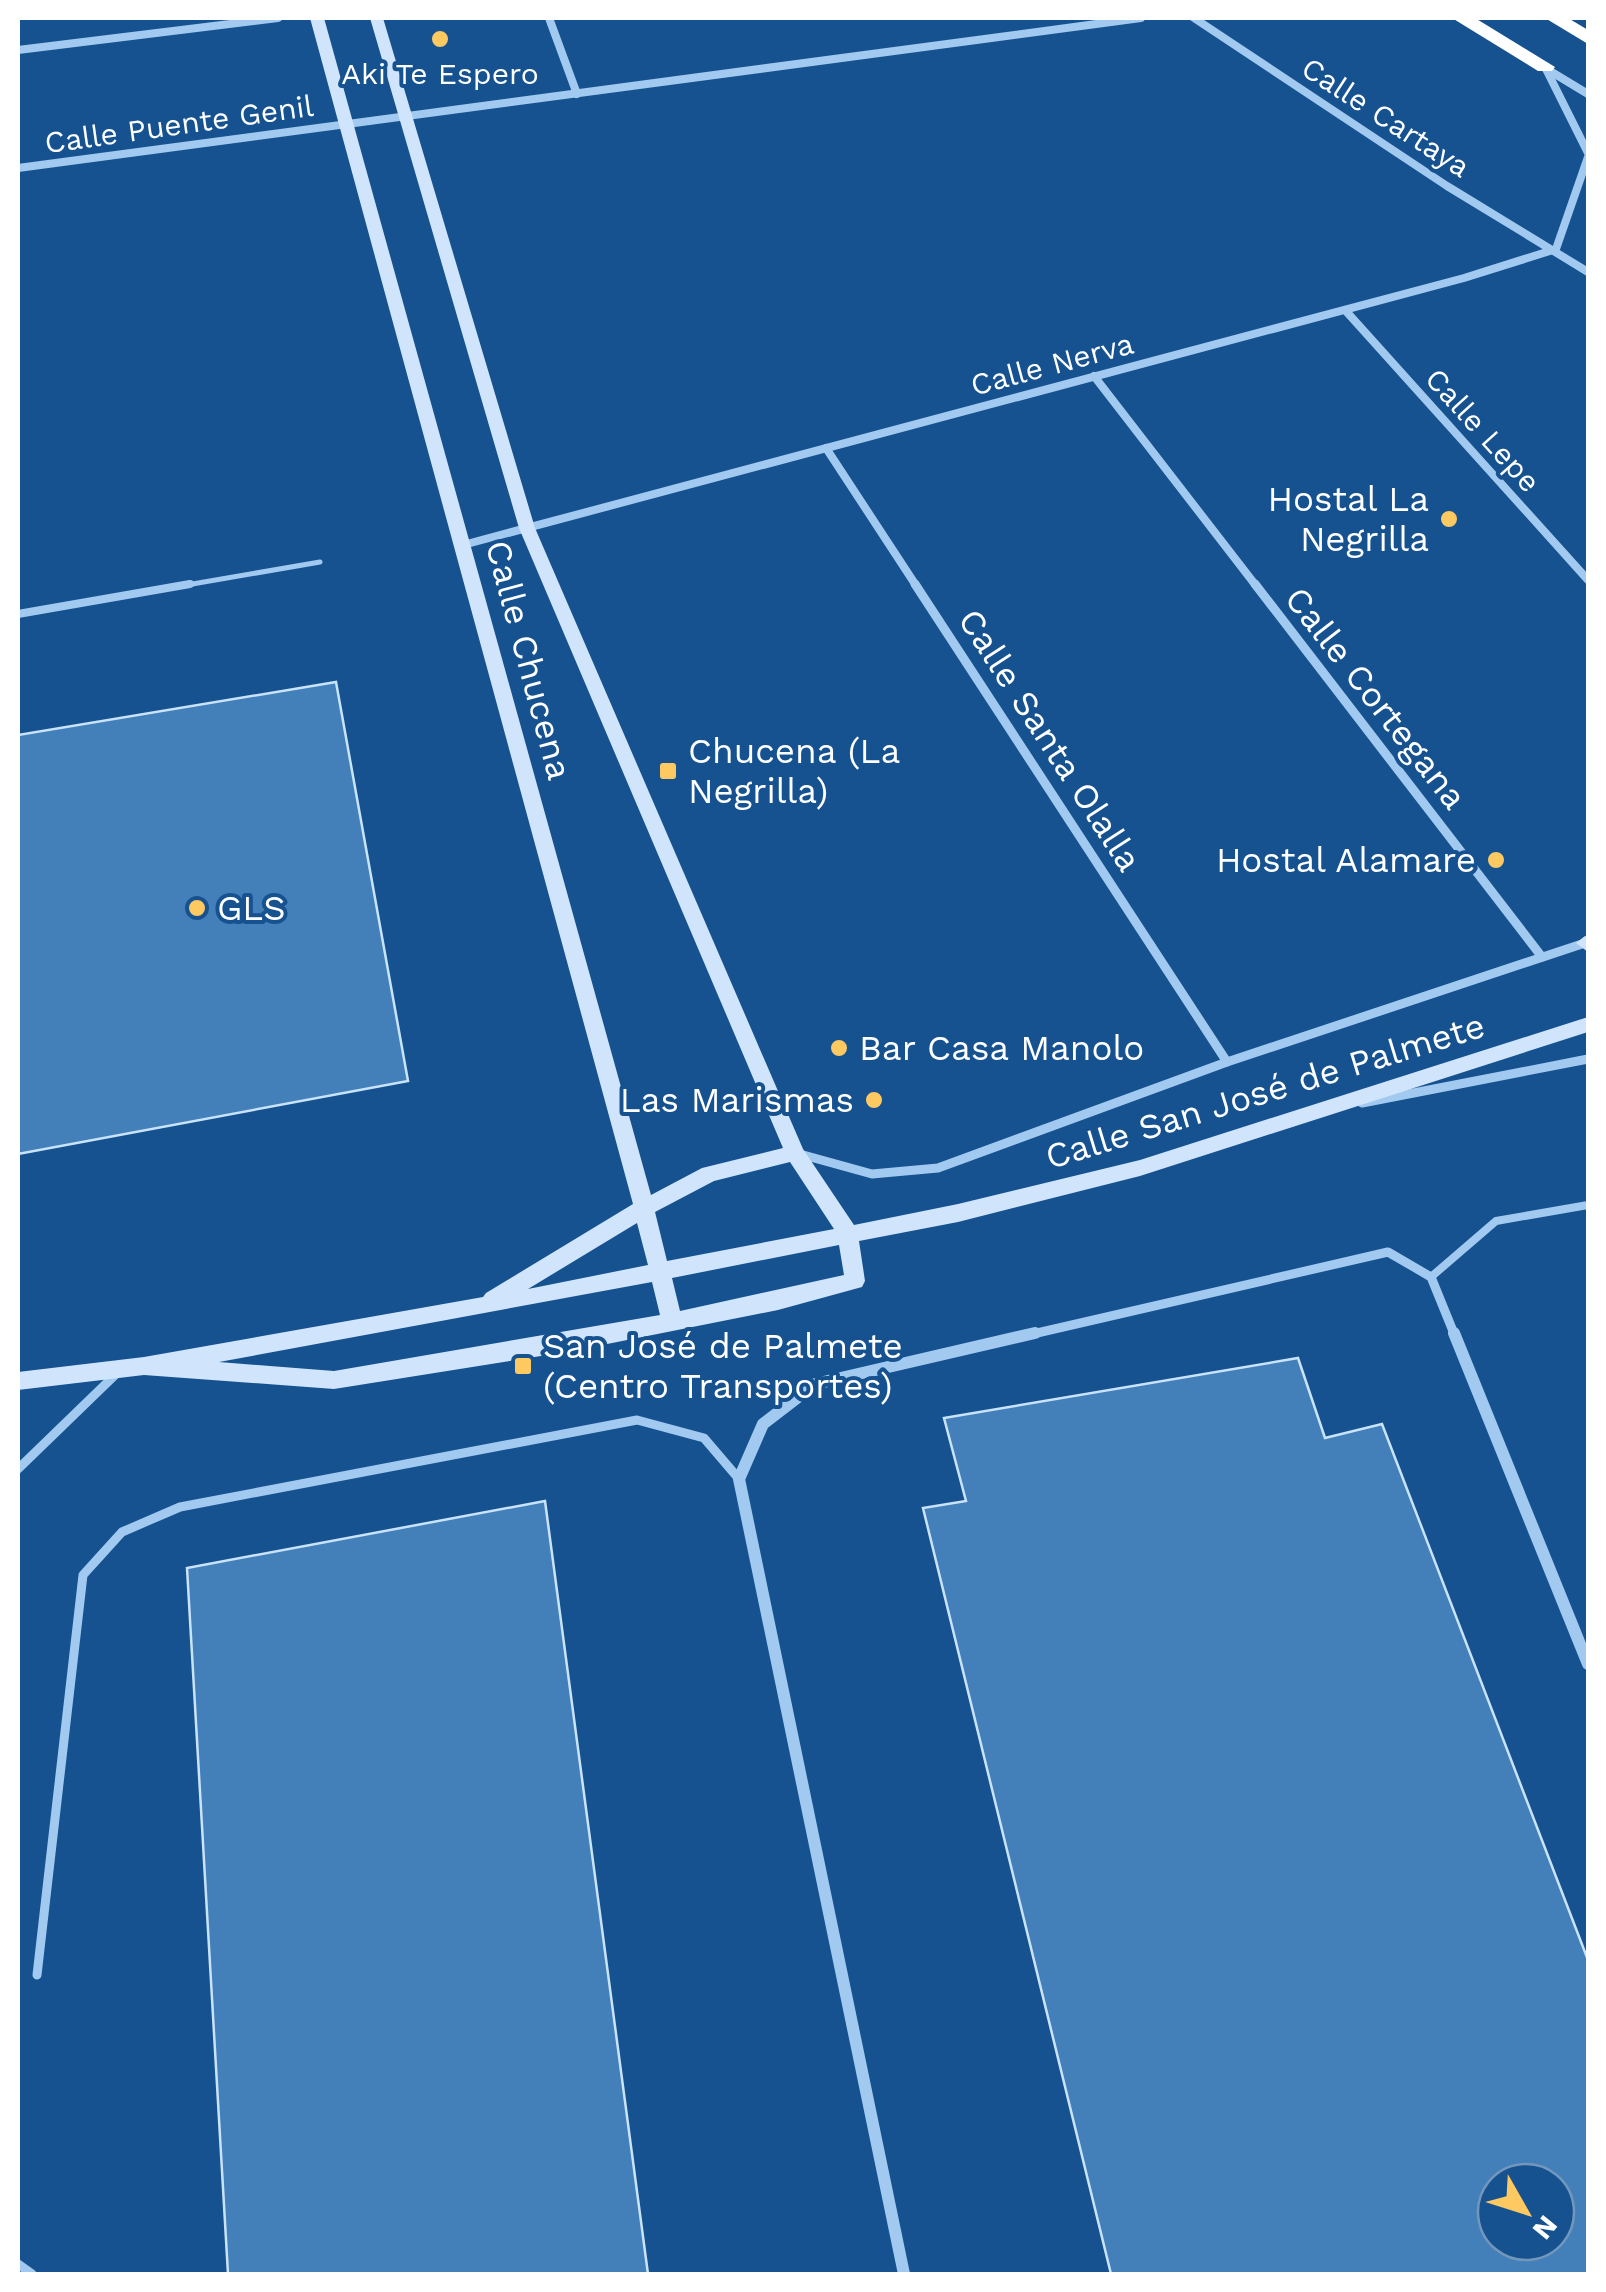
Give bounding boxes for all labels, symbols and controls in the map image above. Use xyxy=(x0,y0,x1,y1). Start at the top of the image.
marker: Aki Te Espero xyxy=(429,28,451,50)
street label: Calle Cartaya xyxy=(1295,50,1477,184)
place label: Aki Te Espero xyxy=(341,56,539,91)
street label: Calle Puente Genil xyxy=(42,88,316,160)
street label: Calle Nerva xyxy=(967,325,1137,403)
street label: Calle Lepe xyxy=(1418,361,1548,499)
place label: Hostal La Negrilla xyxy=(1268,478,1429,560)
marker: Hostal La Negrilla xyxy=(1438,508,1460,530)
street label: Calle Chucena xyxy=(477,536,581,784)
street label: Calle Cortegana xyxy=(1276,579,1476,817)
street label: Calle Santa Olalla xyxy=(950,601,1150,879)
place label: Chucena (La Negrilla) xyxy=(688,730,900,812)
marker: Chucena (La Negrilla) xyxy=(657,760,679,782)
place label: Hostal Alamare xyxy=(1216,839,1476,881)
marker: Hostal Alamare xyxy=(1485,849,1507,871)
place label: GLS xyxy=(217,887,286,929)
marker: GLS xyxy=(186,897,208,919)
street label: Calle San José de Palmete xyxy=(1040,1004,1490,1178)
place label: Bar Casa Manolo xyxy=(859,1027,1144,1069)
marker: Bar Casa Manolo xyxy=(828,1037,850,1059)
place label: Las Marismas xyxy=(620,1079,854,1121)
marker: Las Marismas xyxy=(863,1089,885,1111)
place label: San José de Palmete (Centro Transportes) xyxy=(543,1325,903,1407)
marker: San José de Palmete (Centro Transportes) xyxy=(512,1355,534,1377)
north arrow xyxy=(1476,2162,1576,2262)
text: N xyxy=(1526,2209,1564,2246)

